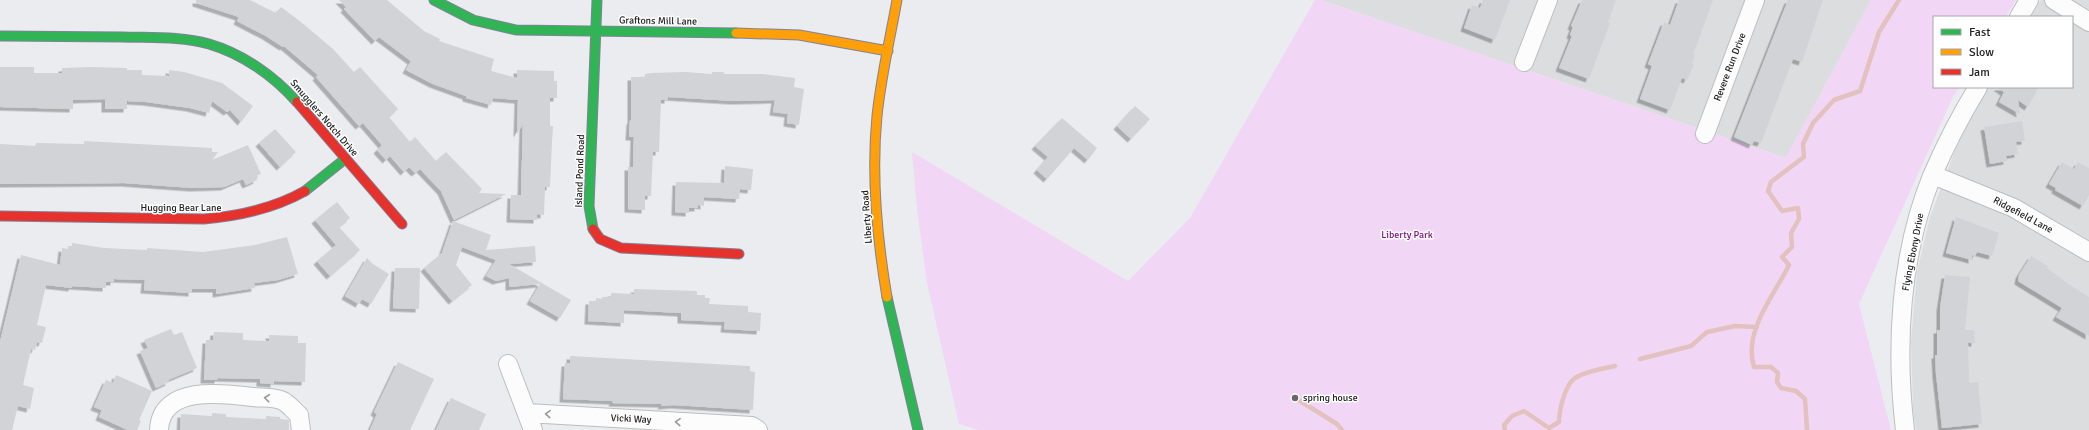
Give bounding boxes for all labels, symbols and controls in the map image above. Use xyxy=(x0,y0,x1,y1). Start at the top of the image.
street label: Graftons Mill Lane xyxy=(619,14,697,28)
legend xyxy=(1933,16,2073,88)
text: Fast xyxy=(1969,25,1990,40)
street label: Revere Run Drive xyxy=(1711,31,1749,103)
text: Slow xyxy=(1969,45,1994,60)
text: Jam xyxy=(1969,65,1990,80)
street label: Smugglers Notch Drive xyxy=(287,77,361,159)
street label: Island Pond Road xyxy=(573,134,587,208)
street label: Liberty Road xyxy=(859,190,875,244)
street label: Ridgefield Lane xyxy=(1991,194,2055,236)
street label: Hugging Bear Lane xyxy=(140,202,222,214)
street label: Flying Ebony Drive xyxy=(1900,212,1926,292)
park label: Liberty Park xyxy=(1381,229,1433,241)
place label: spring house xyxy=(1303,392,1358,404)
marker: spring house xyxy=(1290,393,1300,403)
one-way arrow xyxy=(264,394,270,403)
one-way arrow xyxy=(545,410,551,419)
street label: Vicki Way xyxy=(610,412,652,426)
one-way arrow xyxy=(675,417,681,426)

